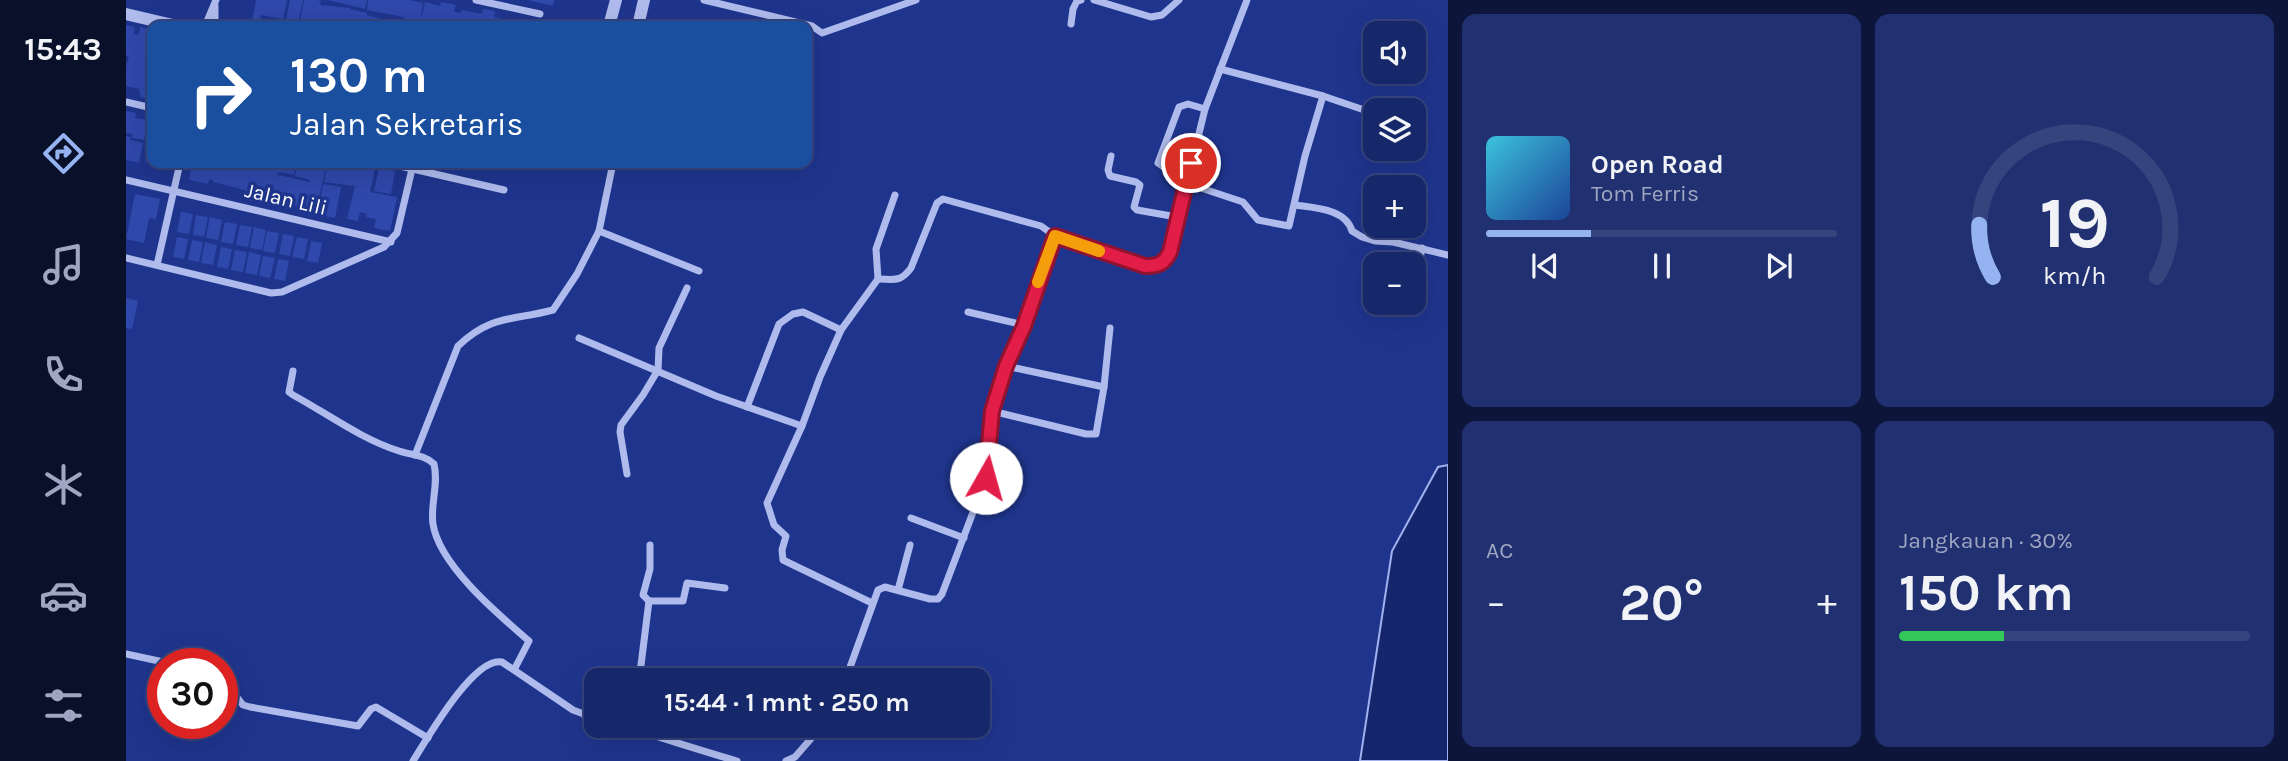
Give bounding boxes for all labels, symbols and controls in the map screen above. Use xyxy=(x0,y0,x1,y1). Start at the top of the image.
map controls xyxy=(1363,21,1426,315)
button: sound xyxy=(1363,21,1426,84)
text: 15:43 xyxy=(24,31,102,68)
text: 130 m xyxy=(290,47,428,104)
icon: right xyxy=(175,49,266,140)
button: layers xyxy=(1363,98,1426,161)
text: Jalan Sekretaris xyxy=(290,106,523,143)
icon: directions xyxy=(39,129,88,178)
pin xyxy=(1161,133,1221,193)
icon: arrive xyxy=(1172,144,1210,182)
text: Open Road xyxy=(1591,149,1724,180)
button: + xyxy=(1363,175,1426,238)
street label: Jalan Lili xyxy=(243,178,329,220)
text: Tom Ferris xyxy=(1591,180,1699,207)
text: 19 xyxy=(2039,180,2110,265)
icon: music xyxy=(39,240,88,289)
icon: previous xyxy=(1526,247,1564,285)
icon: pause xyxy=(1643,247,1681,285)
icon: next xyxy=(1760,247,1798,285)
button: − xyxy=(1363,252,1426,315)
text: km/h xyxy=(2043,261,2106,290)
icon: phone xyxy=(39,350,88,399)
position arrow xyxy=(949,441,1023,515)
icon: climate xyxy=(39,460,88,509)
text: Jangkauan · 30% xyxy=(1899,527,2073,554)
text: AC xyxy=(1486,537,1513,564)
text: 150 km xyxy=(1899,562,2074,623)
icon: car xyxy=(39,571,88,620)
text: 20° xyxy=(1619,572,1704,633)
text: − xyxy=(1486,580,1506,625)
text: + xyxy=(1817,580,1837,625)
speed limit sign: 30 xyxy=(147,648,238,739)
icon: filters xyxy=(39,681,88,730)
text: 15:44 · 1 mnt · 250 m xyxy=(664,687,910,718)

